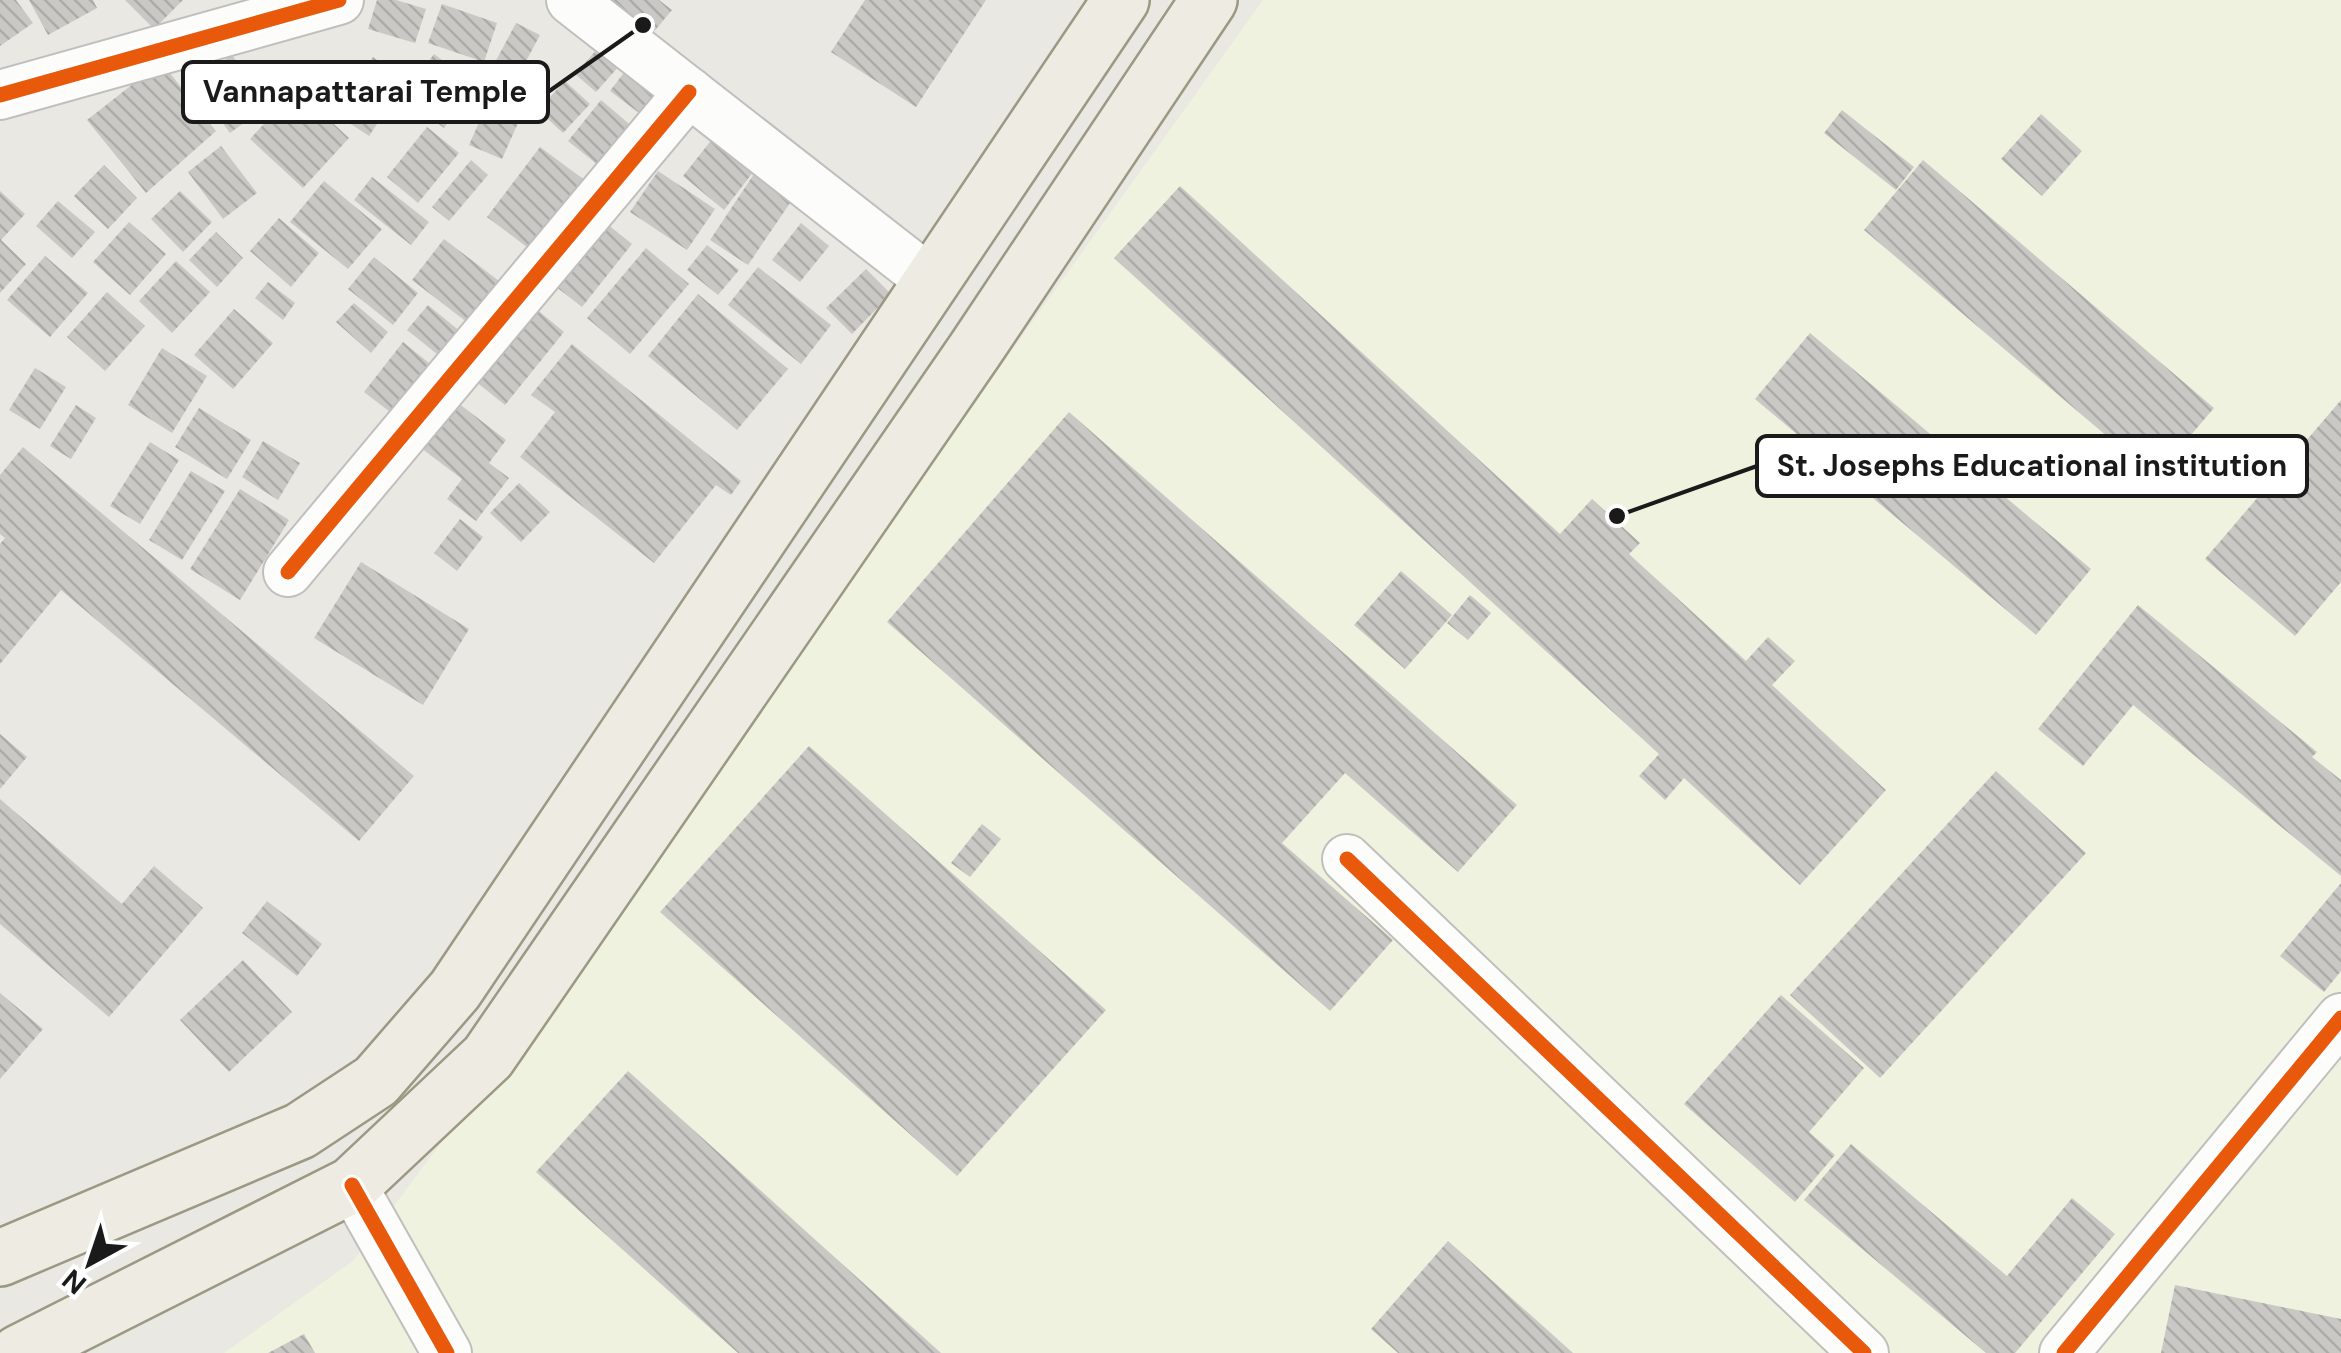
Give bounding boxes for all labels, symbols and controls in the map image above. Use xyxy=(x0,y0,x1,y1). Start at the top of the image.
callout: Vannapattarai Temple xyxy=(183,62,548,122)
text: Vannapattarai Temple xyxy=(203,72,527,111)
callout: St. Josephs Educational institution xyxy=(1757,436,2307,496)
text: St. Josephs Educational institution xyxy=(1777,446,2287,485)
north arrow xyxy=(40,1213,140,1313)
text: N xyxy=(55,1261,94,1303)

